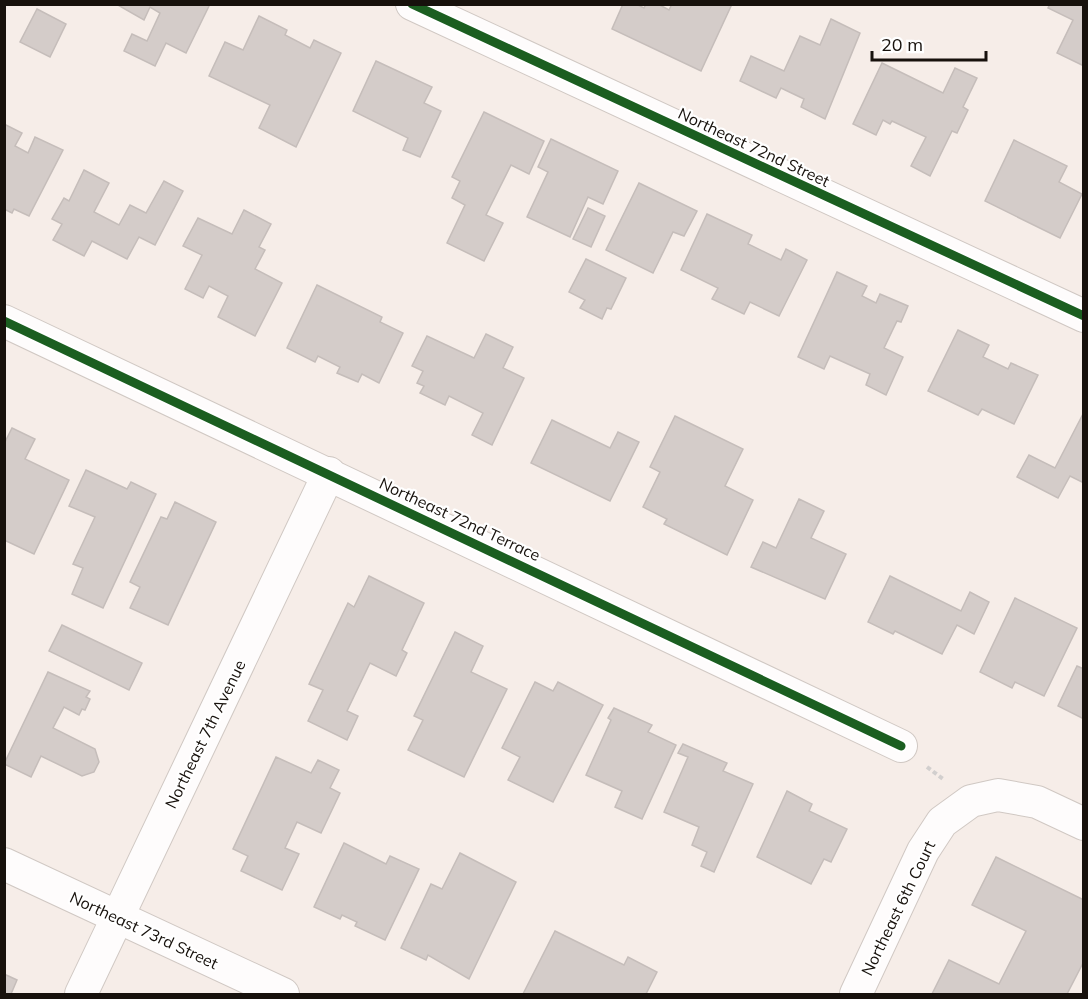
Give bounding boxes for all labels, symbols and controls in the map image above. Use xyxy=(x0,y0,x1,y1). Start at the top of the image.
scale bar xyxy=(872,24,986,62)
text: 20 m xyxy=(881,33,923,56)
street label: Northeast 72nd Street xyxy=(675,103,833,191)
street label: Northeast 72nd Terrace xyxy=(376,473,544,565)
street label: Northeast 7th Avenue xyxy=(160,656,250,812)
street label: Northeast 6th Court xyxy=(857,837,940,979)
street label: Northeast 73rd Street xyxy=(67,887,222,973)

